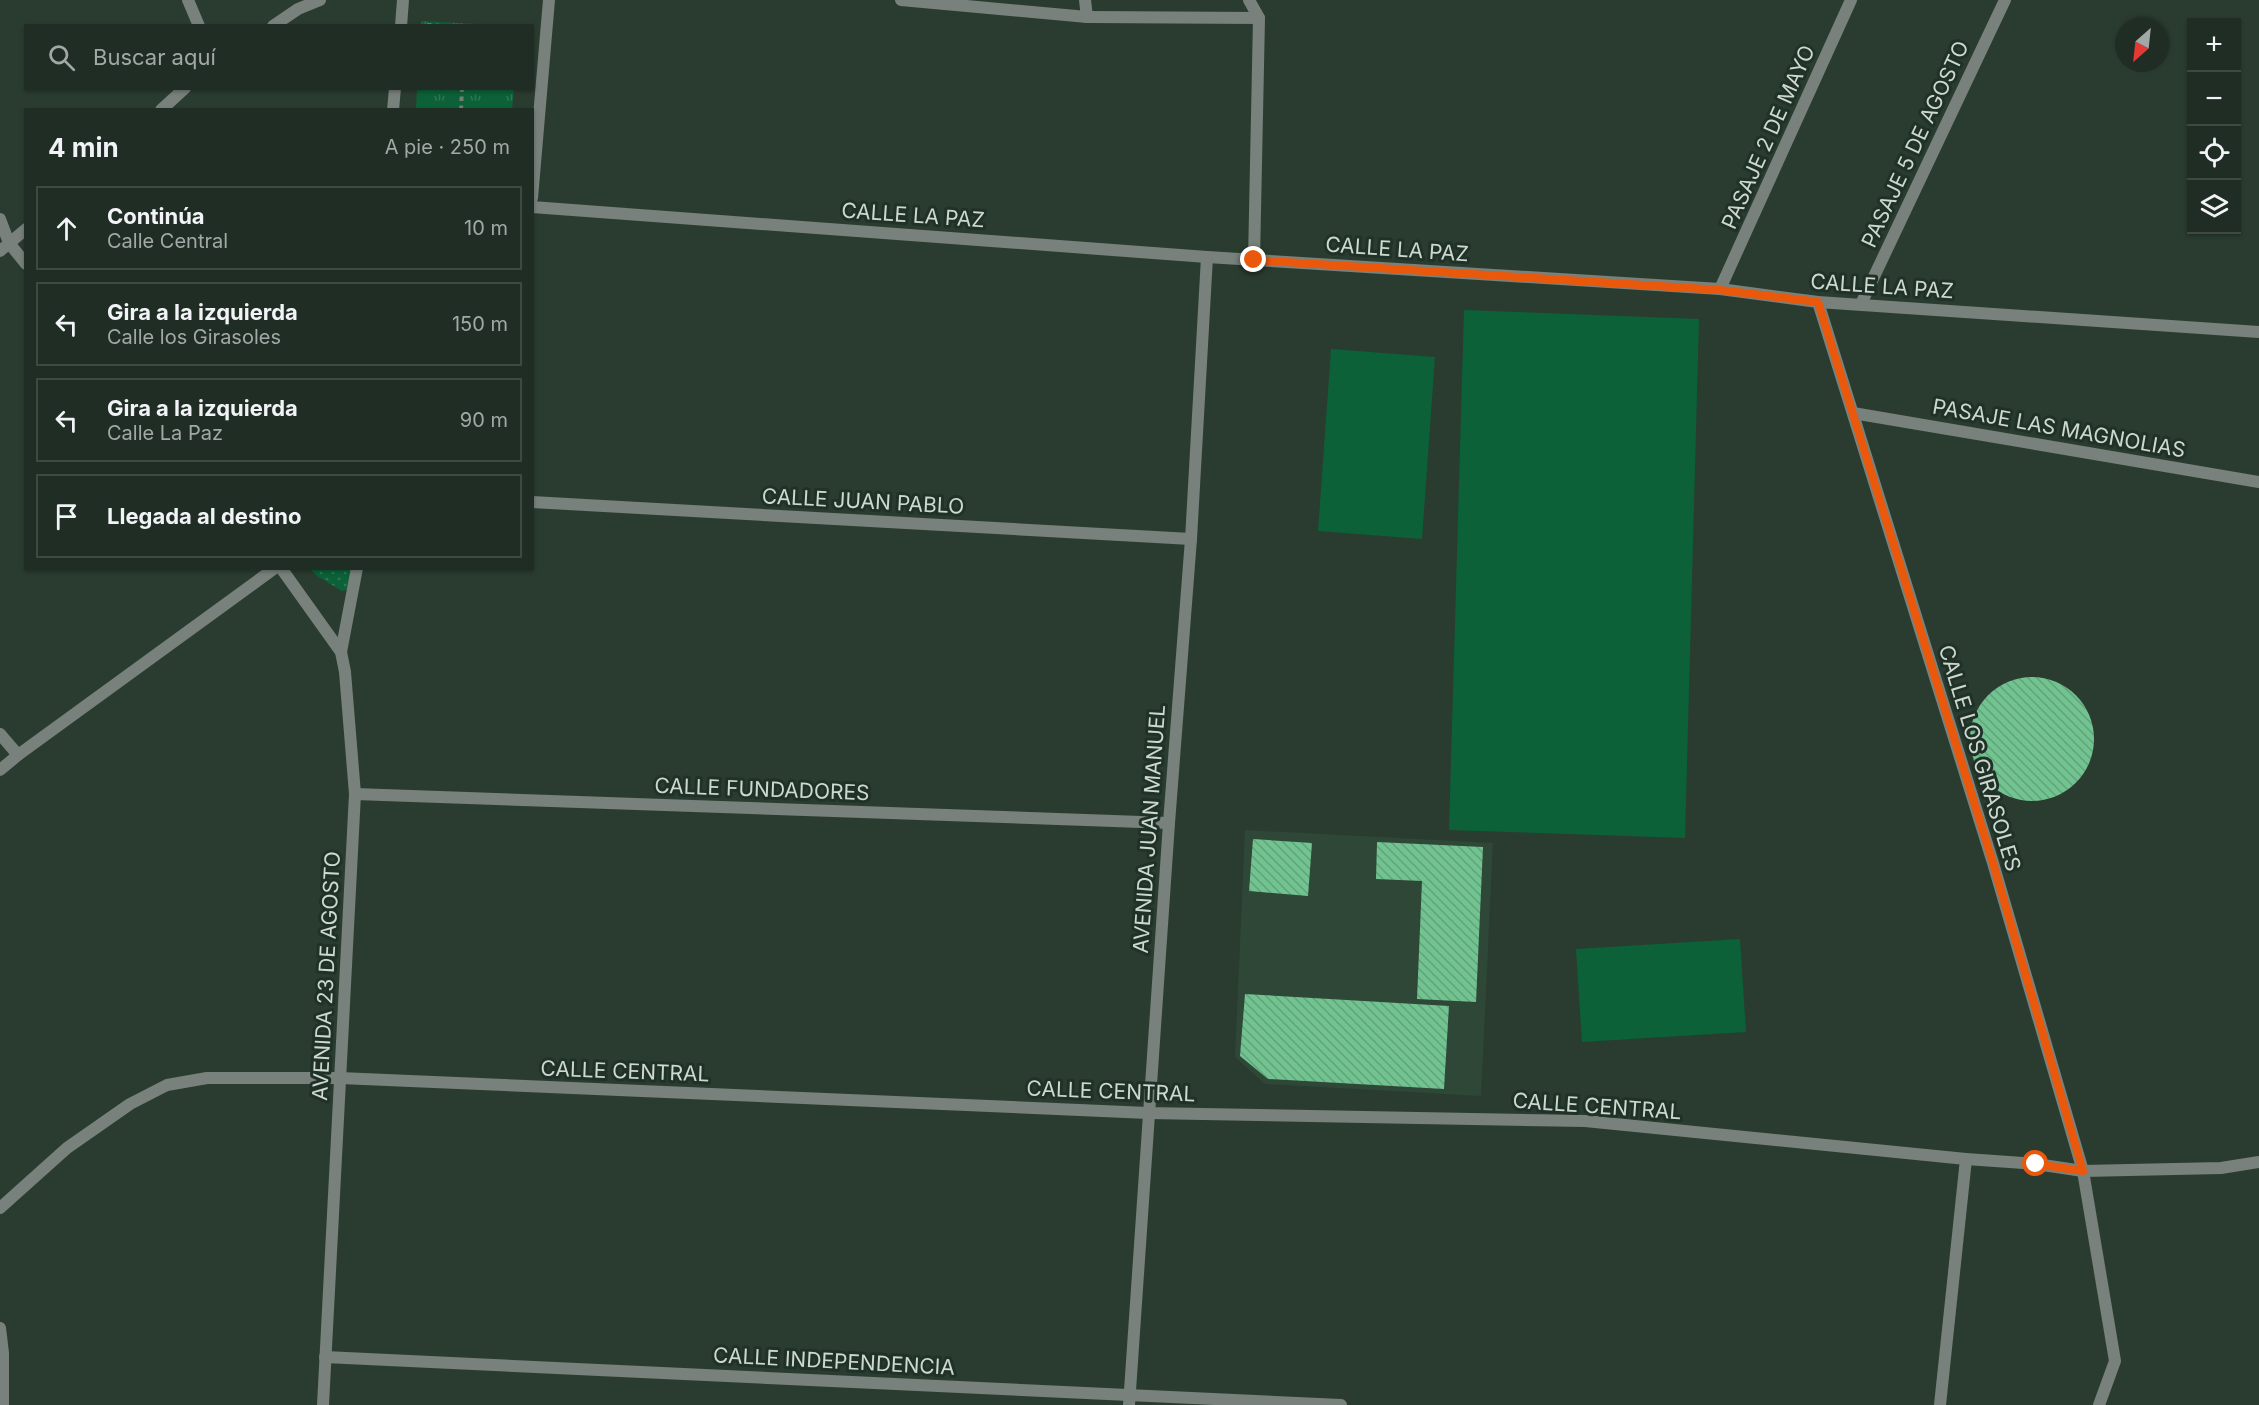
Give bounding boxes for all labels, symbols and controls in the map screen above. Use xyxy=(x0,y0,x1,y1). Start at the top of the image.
north arrow xyxy=(2115,18,2169,72)
map controls xyxy=(2187,18,2241,234)
button: + xyxy=(2187,18,2241,72)
search box xyxy=(24,24,534,90)
street label: PASAJE 5 DE AGOSTO xyxy=(1856,37,1974,251)
icon: search xyxy=(45,41,78,74)
street label: PASAJE 2 DE MAYO xyxy=(1716,41,1820,233)
text: Buscar aquí xyxy=(93,44,216,70)
button: − xyxy=(2187,72,2241,126)
button: locate xyxy=(2187,126,2241,180)
text: 4 min xyxy=(48,132,119,163)
text: A pie · 250 m xyxy=(385,135,510,159)
button: layers xyxy=(2187,180,2241,234)
street label: CALLE LA PAZ xyxy=(841,198,985,232)
text: Continúa xyxy=(107,203,205,229)
icon: ahead xyxy=(50,212,83,245)
text: 10 m xyxy=(464,216,508,240)
text: Calle Central xyxy=(107,229,228,253)
street label: CALLE LA PAZ xyxy=(1325,232,1469,266)
route end xyxy=(1240,246,1266,272)
street label: CALLE LA PAZ xyxy=(1810,269,1954,303)
text: Gira a la izquierda xyxy=(107,299,298,325)
icon: left xyxy=(50,308,83,341)
text: 150 m xyxy=(452,312,508,336)
text: Calle los Girasoles xyxy=(107,325,281,349)
street label: PASAJE LAS MAGNOLIAS xyxy=(1931,393,2187,463)
text: Gira a la izquierda xyxy=(107,395,298,421)
icon: left xyxy=(50,404,83,437)
text: 90 m xyxy=(460,408,508,432)
text: Calle La Paz xyxy=(107,421,223,445)
street label: CALLE JUAN PABLO xyxy=(761,483,965,519)
icon: arrive xyxy=(50,500,83,533)
text: Llegada al destino xyxy=(107,503,301,529)
street label: CALLE LOS GIRASOLES xyxy=(1934,642,2026,874)
street label: AVENIDA JUAN MANUEL xyxy=(1128,704,1170,954)
street label: CALLE FUNDADORES xyxy=(654,773,870,805)
street label: AVENIDA 23 DE AGOSTO xyxy=(307,851,345,1101)
street label: CALLE CENTRAL xyxy=(540,1056,710,1086)
street label: CALLE CENTRAL xyxy=(1026,1076,1196,1106)
street label: CALLE CENTRAL xyxy=(1512,1088,1682,1124)
route start xyxy=(2022,1150,2048,1176)
street label: CALLE INDEPENDENCIA xyxy=(713,1342,955,1380)

